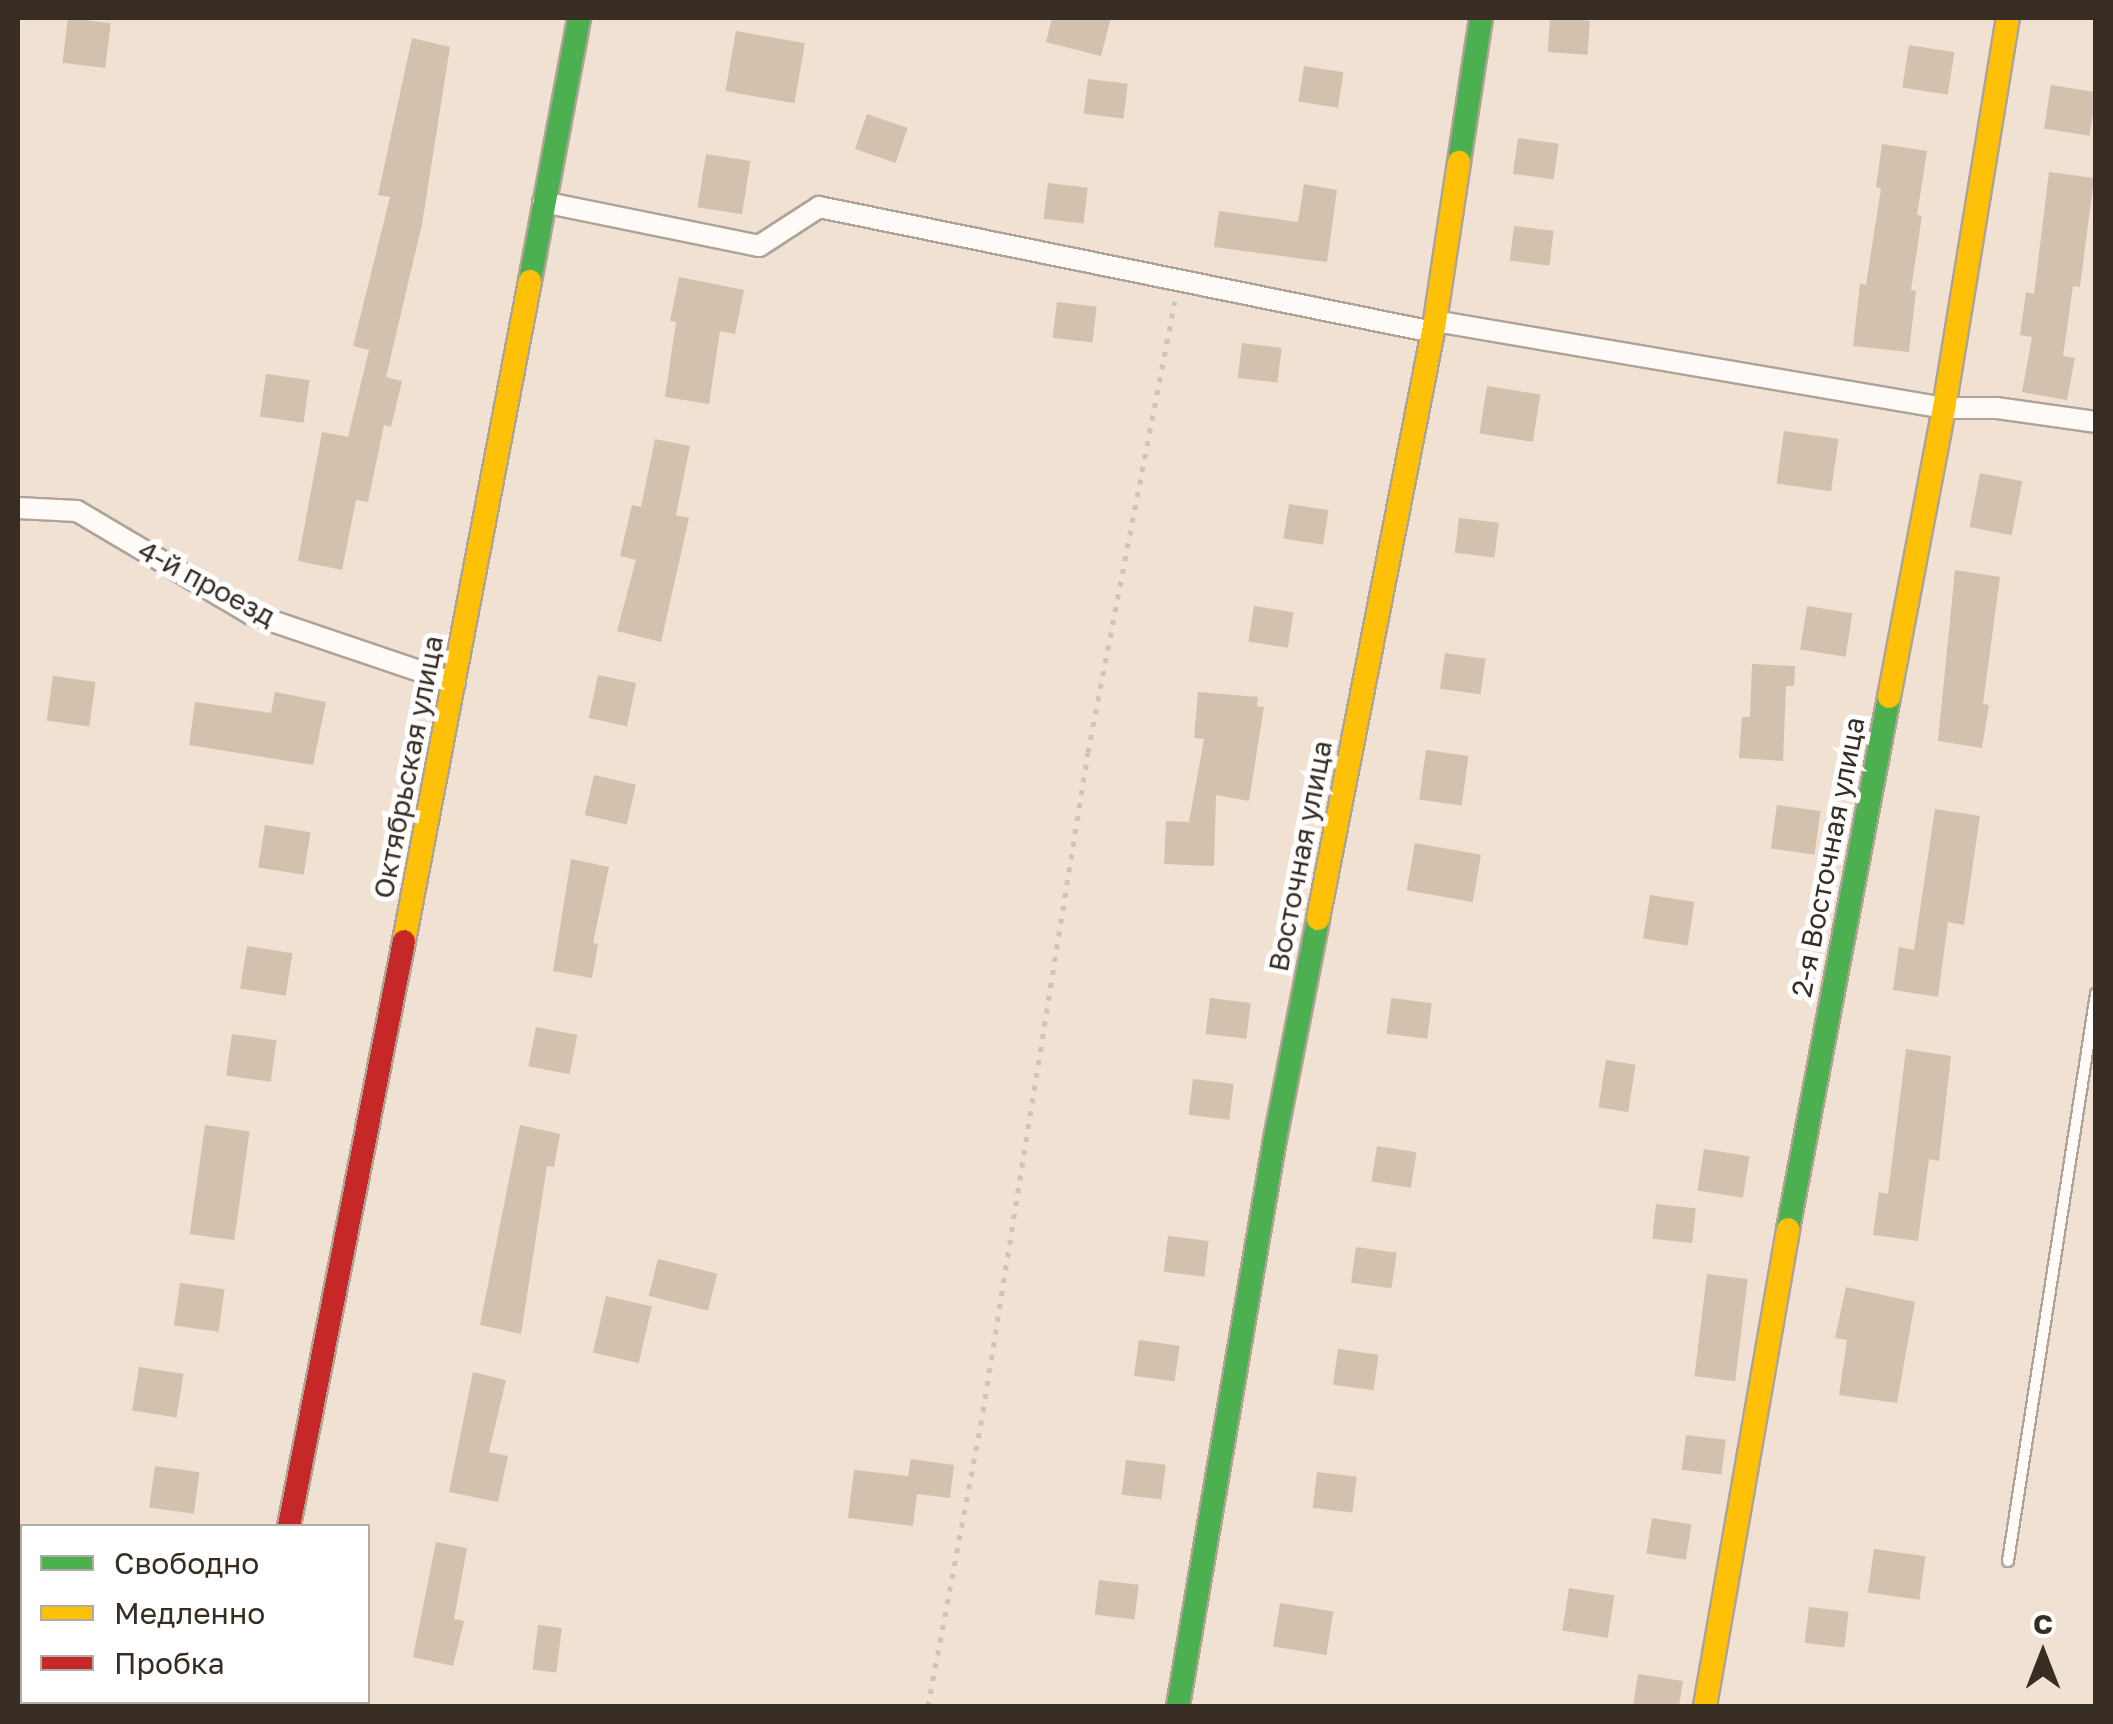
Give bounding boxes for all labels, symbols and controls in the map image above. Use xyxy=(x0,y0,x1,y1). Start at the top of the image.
street label: 4-й проезд xyxy=(133,533,281,633)
street label: Октябрьская улица xyxy=(366,633,450,901)
street label: 2-я Восточная улица xyxy=(1784,714,1872,1000)
street label: Восточная улица xyxy=(1261,738,1339,974)
legend xyxy=(20,1524,370,1704)
text: Свободно xyxy=(114,1545,259,1581)
text: Медленно xyxy=(114,1595,265,1631)
north arrow xyxy=(1993,1604,2093,1704)
text: С xyxy=(2033,1607,2053,1640)
text: Пробка xyxy=(114,1645,225,1681)

